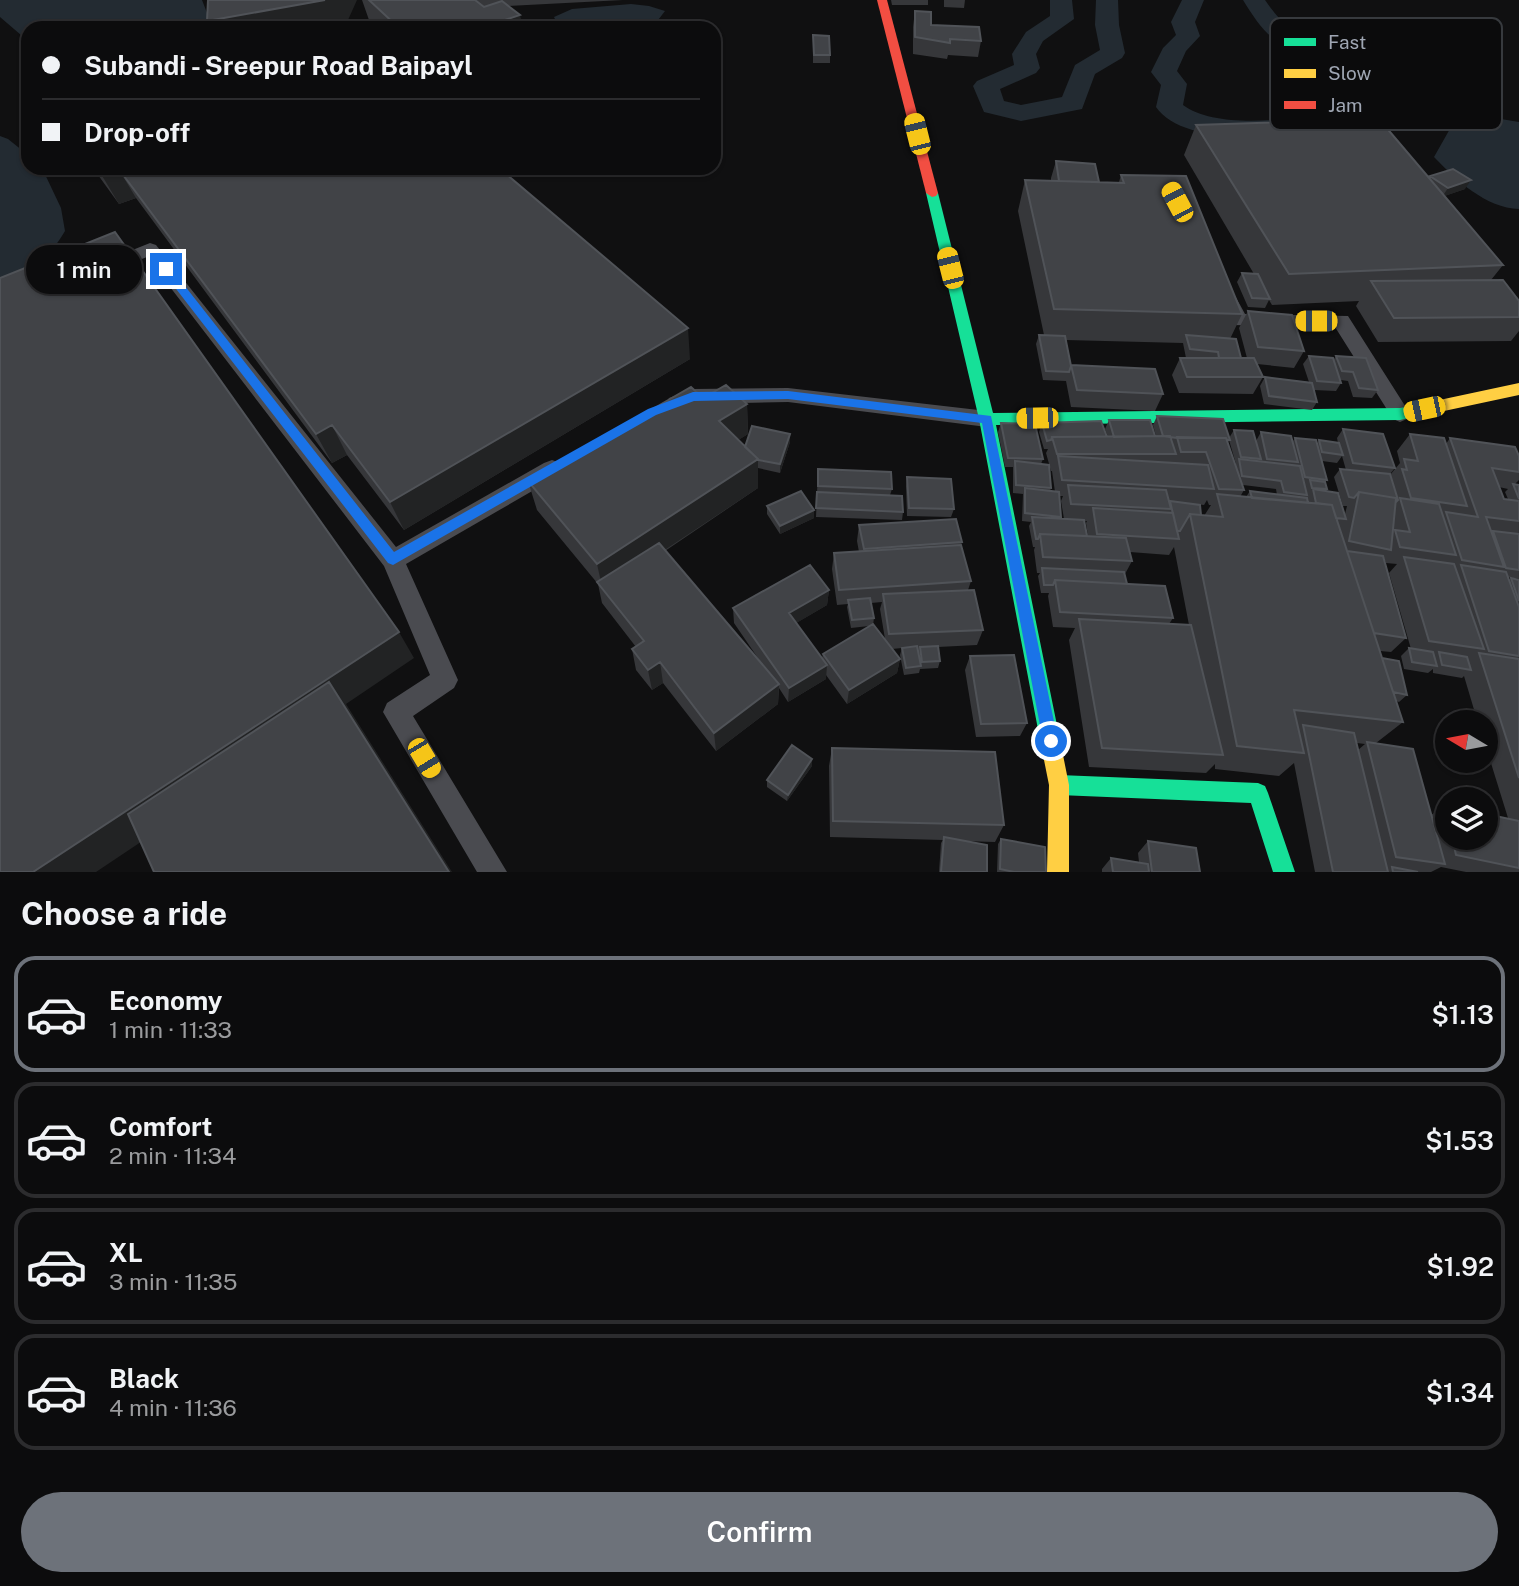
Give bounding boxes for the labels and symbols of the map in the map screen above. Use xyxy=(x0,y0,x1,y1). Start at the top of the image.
legend xyxy=(1270,18,1502,130)
text: Fast xyxy=(1328,31,1366,53)
text: Slow xyxy=(1328,62,1372,84)
text: Jam xyxy=(1328,94,1362,116)
car xyxy=(902,111,933,157)
car xyxy=(1158,179,1197,225)
callout: 1 min xyxy=(26,244,142,294)
car xyxy=(935,245,966,291)
route end xyxy=(150,253,182,285)
car xyxy=(1296,311,1338,332)
car xyxy=(1402,394,1447,424)
car xyxy=(1016,407,1059,429)
north arrow xyxy=(1435,710,1498,774)
route start xyxy=(1035,725,1067,757)
car xyxy=(405,735,444,781)

